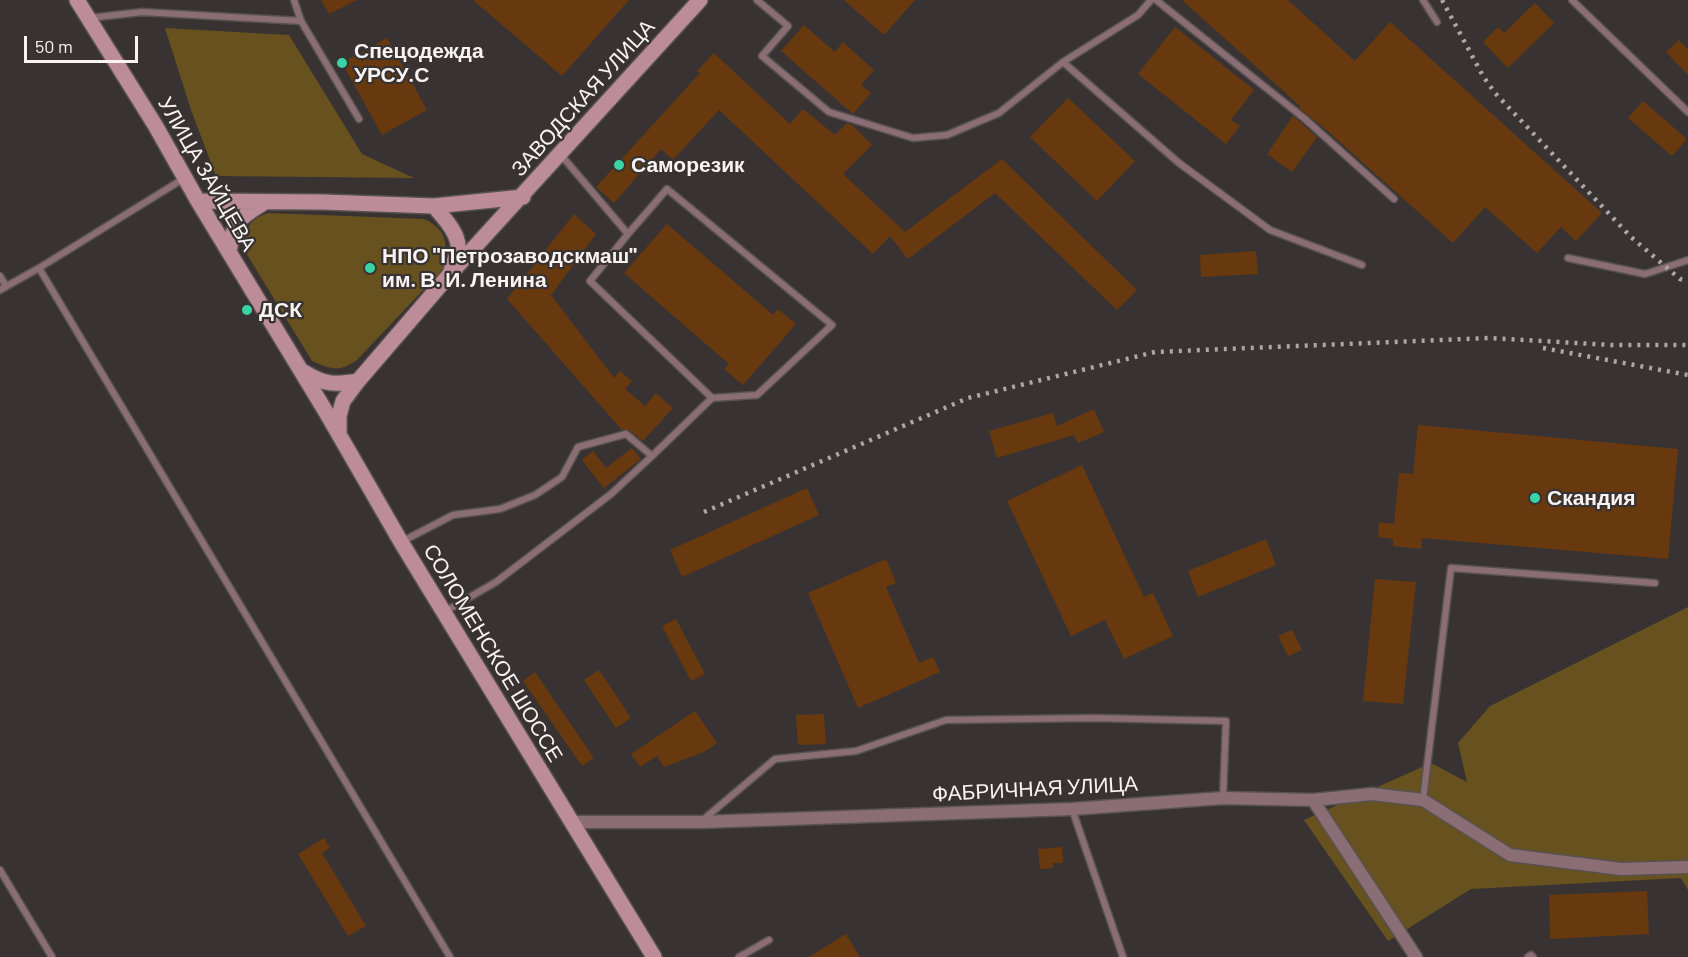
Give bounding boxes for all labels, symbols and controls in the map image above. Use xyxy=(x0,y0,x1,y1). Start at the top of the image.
street label: ЗАВОДСКАЯ УЛИЦА xyxy=(506,15,660,181)
scale bar xyxy=(27,24,141,62)
text: 50 m xyxy=(35,35,73,57)
place label: Спецодежда УРСУ.С xyxy=(354,38,484,88)
marker: Спецодежда УРСУ.С xyxy=(335,56,349,70)
street label: УЛИЦА ЗАЙЦЕВА xyxy=(153,92,261,256)
place label: Саморезик xyxy=(631,152,745,178)
marker: Саморезик xyxy=(612,158,626,172)
place label: НПО "Петрозаводскмаш" им. В. И. Ленина xyxy=(382,243,637,293)
marker: НПО "Петрозаводскмаш" им. В. И. Ленина xyxy=(363,261,377,275)
place label: ДСК xyxy=(259,297,302,323)
marker: ДСК xyxy=(240,303,254,317)
place label: Скандия xyxy=(1547,485,1636,511)
marker: Скандия xyxy=(1528,491,1542,505)
street label: СОЛОМЕНСКОЕ ШОССЕ xyxy=(418,540,568,766)
street label: ФАБРИЧНАЯ УЛИЦА xyxy=(931,771,1139,807)

